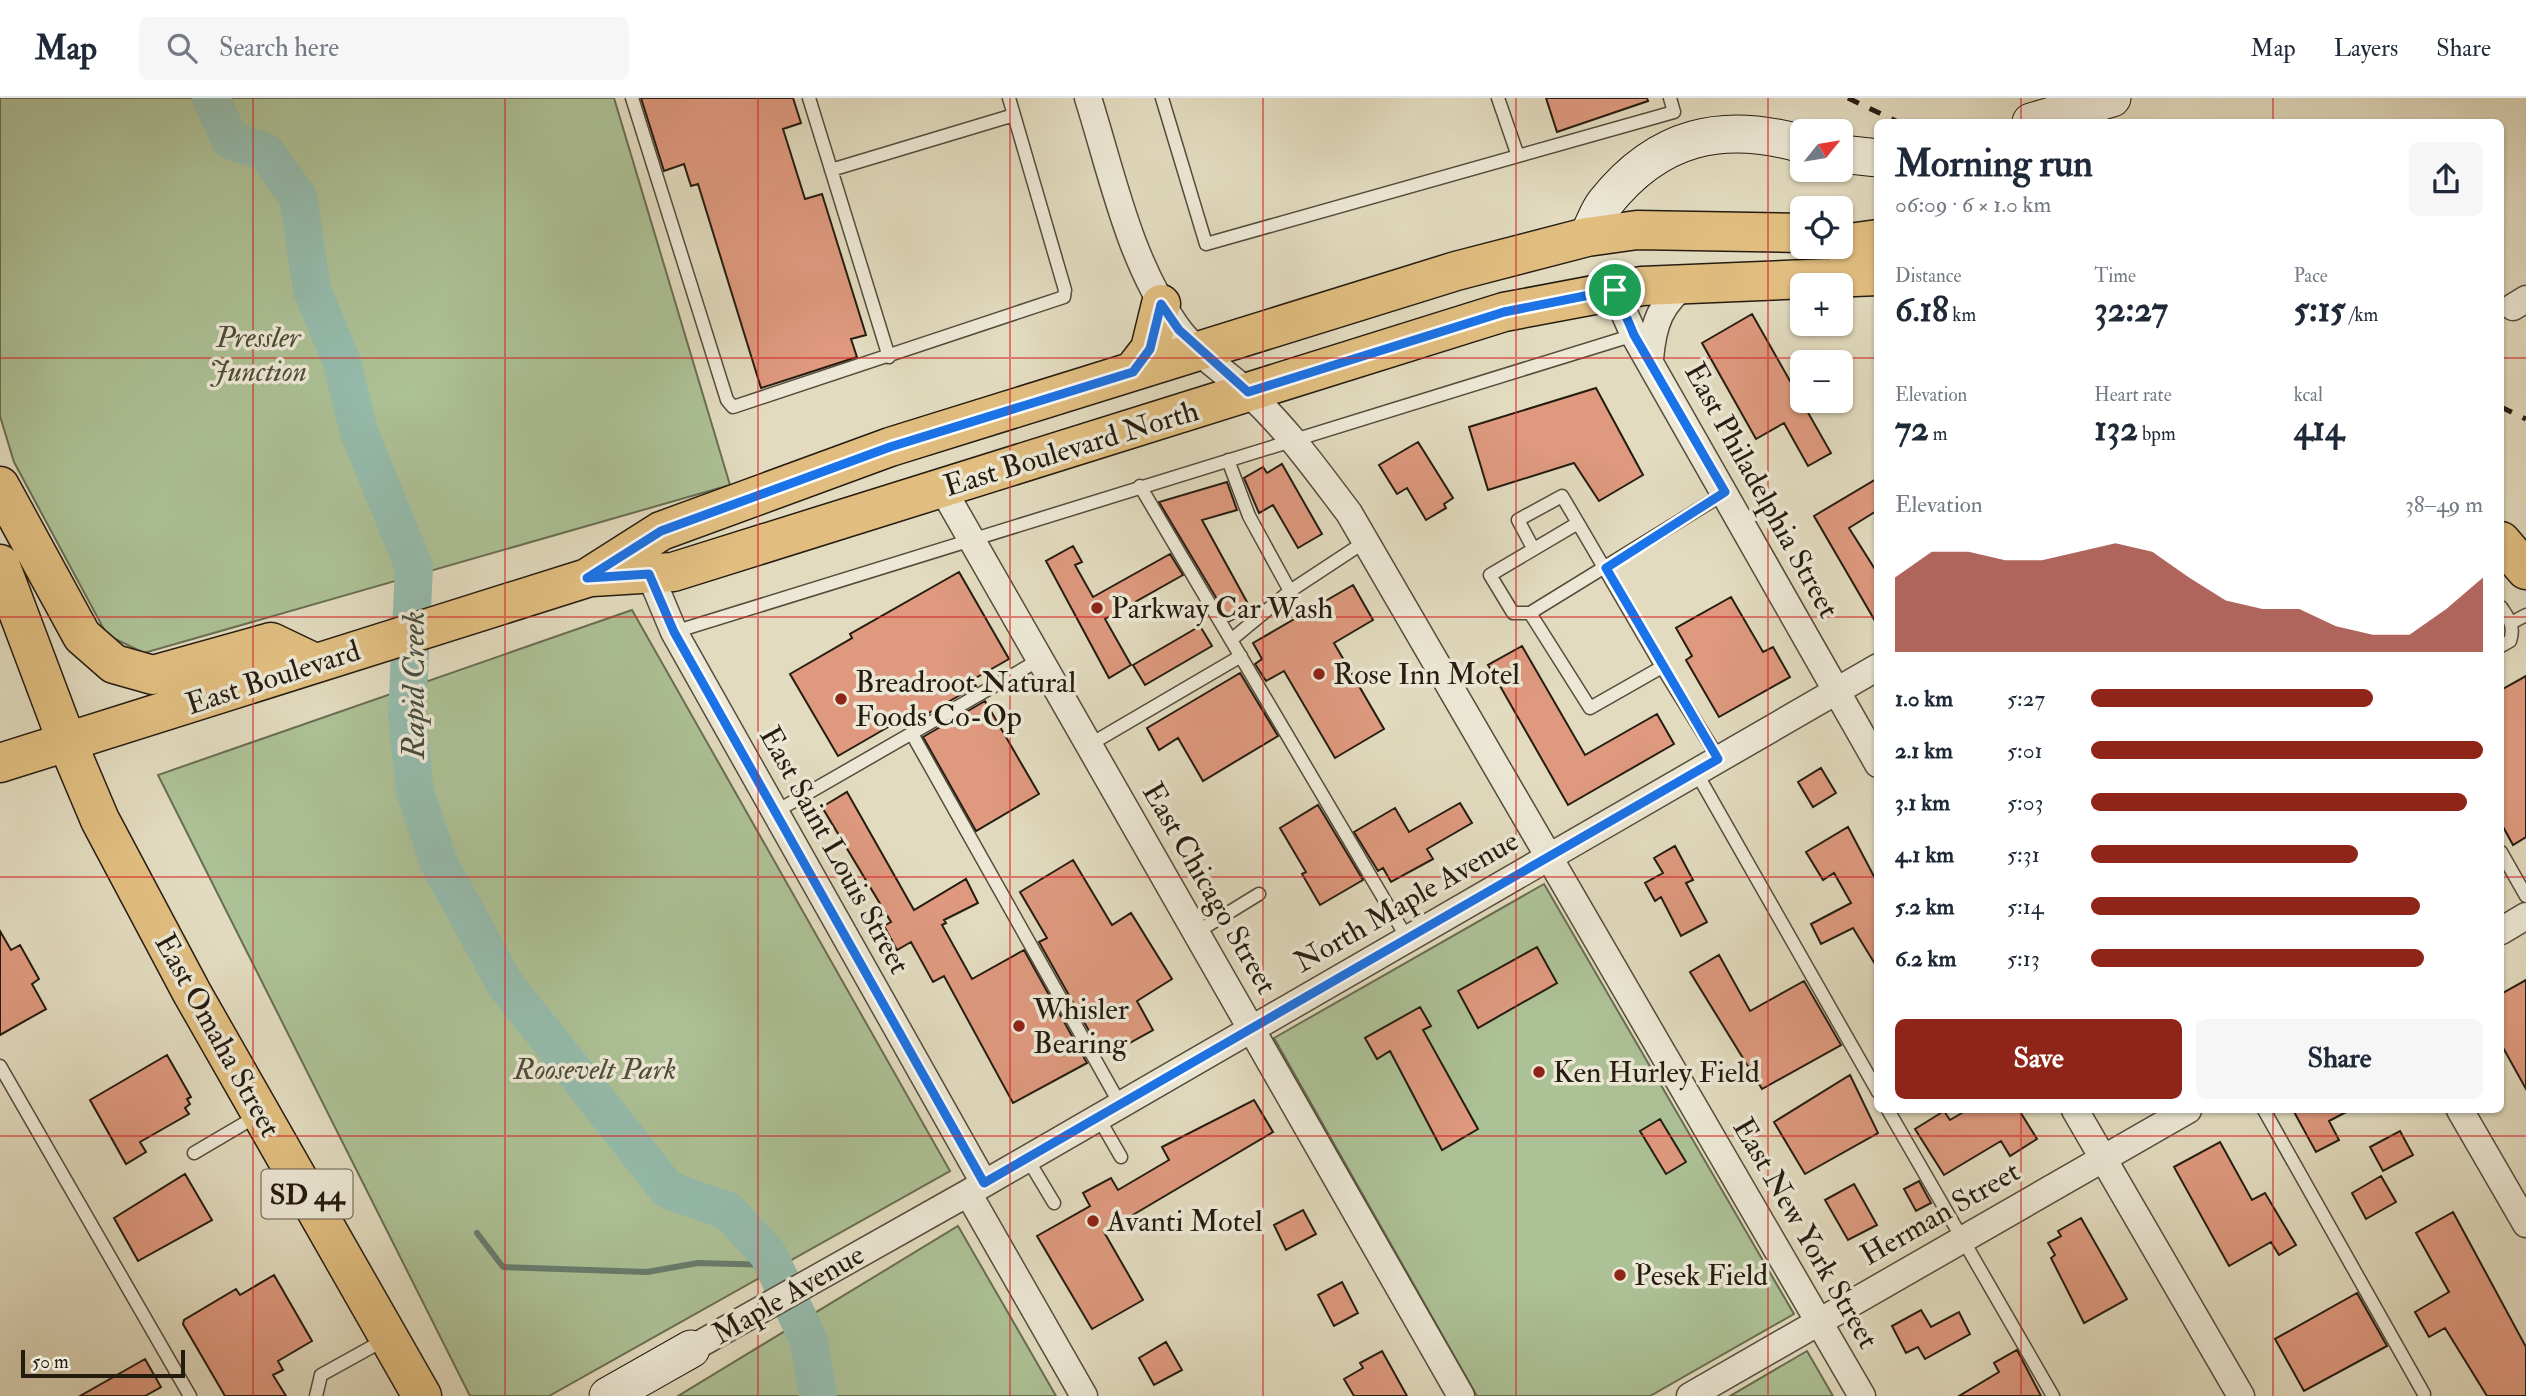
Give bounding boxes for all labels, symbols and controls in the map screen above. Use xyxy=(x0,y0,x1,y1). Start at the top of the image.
search box xyxy=(139,17,629,80)
text: Map xyxy=(35,28,97,69)
icon: search xyxy=(163,29,201,67)
text: Search here xyxy=(219,32,339,64)
text: Map xyxy=(2251,33,2296,64)
text: Layers xyxy=(2334,33,2398,64)
text: Share xyxy=(2436,33,2491,64)
north arrow xyxy=(1790,119,1853,182)
map controls xyxy=(1790,119,1853,413)
text: Morning run xyxy=(1895,140,2093,188)
button: share xyxy=(2409,142,2483,216)
text: 06:09 · 6 × 1.0 km xyxy=(1895,190,2051,219)
button: locate xyxy=(1790,196,1853,259)
pin xyxy=(1585,260,1645,320)
text: Distance xyxy=(1895,264,1961,288)
text: Time xyxy=(2094,264,2136,288)
text: Pace xyxy=(2294,264,2328,288)
icon: arrive xyxy=(1596,271,1634,309)
button: + xyxy=(1790,273,1853,336)
text: 6.18 xyxy=(1895,288,1948,332)
text: 32:27 xyxy=(2094,288,2168,332)
text: 5:15 xyxy=(2294,288,2345,332)
text: km xyxy=(1948,303,1976,327)
text: /km xyxy=(2345,303,2378,327)
park label: Pressler Junction xyxy=(209,319,307,390)
button: − xyxy=(1790,350,1853,413)
street label: East Philadelphia Street xyxy=(1676,356,1847,625)
text: Elevation xyxy=(1895,383,1967,407)
text: Heart rate xyxy=(2094,383,2172,407)
text: kcal xyxy=(2294,383,2323,407)
street label: East Boulevard North xyxy=(939,392,1203,505)
text: 72 xyxy=(1895,407,1929,451)
text: 132 xyxy=(2094,407,2138,451)
text: 414 xyxy=(2294,407,2344,451)
text: m xyxy=(1929,422,1948,446)
text: bpm xyxy=(2138,422,2176,446)
text: Elevation xyxy=(1895,490,1983,519)
text: 38–49 m xyxy=(2405,490,2483,519)
place label: Parkway Car Wash xyxy=(1111,590,1333,627)
marker: Parkway Car Wash xyxy=(1089,600,1105,616)
water label: Rapid Creek xyxy=(394,611,434,760)
street label: East Boulevard xyxy=(181,632,365,723)
place label: Rose Inn Motel xyxy=(1333,656,1520,693)
place label: Breadroot Natural Foods Co-Op xyxy=(855,664,1076,735)
marker: Rose Inn Motel xyxy=(1311,666,1327,682)
text: 1.0 km xyxy=(1895,684,1953,713)
text: 5:27 xyxy=(2007,684,2045,713)
marker: Breadroot Natural Foods Co-Op xyxy=(833,691,849,707)
street label: East Saint Louis Street xyxy=(751,720,918,981)
text: 2.1 km xyxy=(1895,736,1953,765)
text: 5:01 xyxy=(2007,736,2043,765)
street label: East Chicago Street xyxy=(1134,776,1285,1001)
text: 3.1 km xyxy=(1895,788,1950,817)
text: 5:03 xyxy=(2007,788,2043,817)
street label: North Maple Avenue xyxy=(1287,822,1525,981)
text: 4.1 km xyxy=(1895,840,1954,869)
text: 5:31 xyxy=(2007,840,2040,869)
text: 5.2 km xyxy=(1895,892,1954,921)
text: 5:14 xyxy=(2007,892,2043,921)
street label: East Omaha Street xyxy=(146,927,289,1144)
text: 6.2 km xyxy=(1895,944,1956,973)
text: 5:13 xyxy=(2007,944,2040,973)
place label: Whisler Bearing xyxy=(1032,991,1129,1062)
marker: Whisler Bearing xyxy=(1011,1018,1027,1034)
button: Save xyxy=(1895,1019,2182,1099)
button: Share xyxy=(2196,1019,2483,1099)
park label: Roosevelt Park xyxy=(513,1051,676,1088)
place label: Ken Hurley Field xyxy=(1553,1054,1760,1091)
marker: Ken Hurley Field xyxy=(1531,1064,1547,1080)
street label: East New York Street xyxy=(1725,1111,1887,1355)
street label: Herman Street xyxy=(1854,1153,2027,1274)
road number: SD 44 xyxy=(262,1170,352,1218)
place label: Avanti Motel xyxy=(1106,1203,1263,1240)
marker: Avanti Motel xyxy=(1085,1213,1101,1229)
street label: Maple Avenue xyxy=(706,1236,871,1353)
place label: Pesek Field xyxy=(1634,1257,1768,1294)
marker: Pesek Field xyxy=(1612,1267,1628,1283)
scale bar xyxy=(21,1347,186,1379)
text: 50 m xyxy=(32,1350,69,1374)

